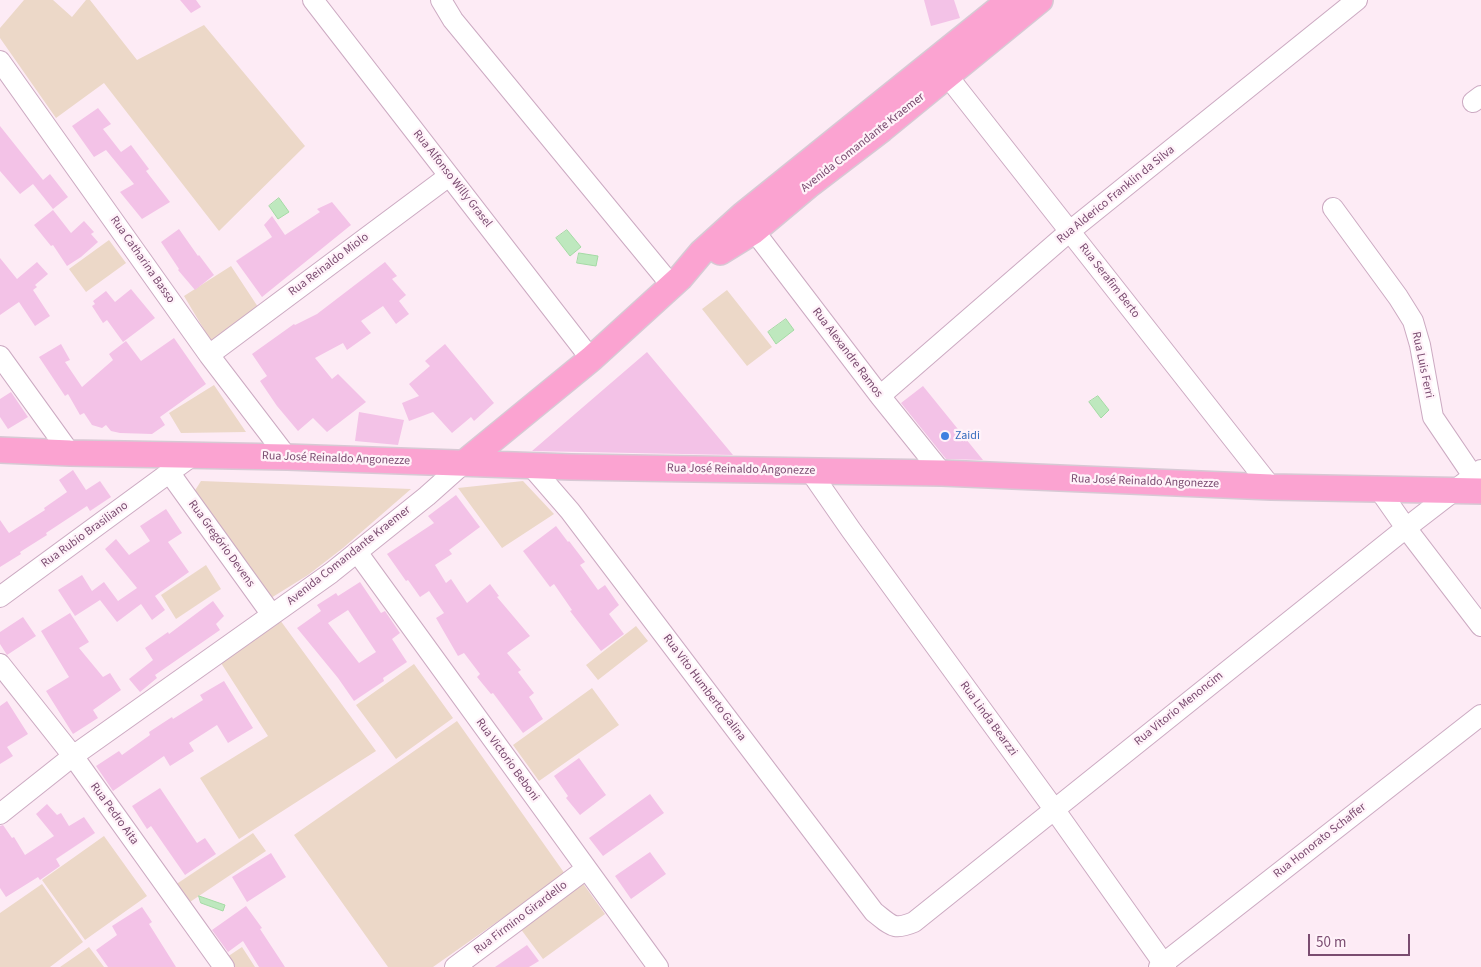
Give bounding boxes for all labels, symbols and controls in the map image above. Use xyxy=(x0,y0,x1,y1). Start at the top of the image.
street label: Avenida Comandante Kraemer xyxy=(798,90,928,196)
street label: Rua Alfonso Willy Grasel xyxy=(409,127,495,231)
street label: Rua Alderico Franklin da Silva xyxy=(1054,143,1178,247)
street label: Rua Catharina Basso xyxy=(107,214,177,306)
street label: Rua Reinaldo Miolo xyxy=(286,230,372,300)
street label: Rua Serafim Berto xyxy=(1075,241,1143,321)
street label: Rua Alexandre Ramos xyxy=(809,305,885,401)
street label: Rua Luis Ferri xyxy=(1408,331,1436,399)
place label: Zaidi xyxy=(955,429,980,443)
marker: Zaidi xyxy=(939,430,951,442)
street label: Rua José Reinaldo Angonezze xyxy=(262,449,410,469)
street label: Rua José Reinaldo Angonezze xyxy=(667,462,815,478)
street label: Rua José Reinaldo Angonezze xyxy=(1071,472,1219,492)
street label: Rua Gregório Devens xyxy=(185,498,257,590)
street label: Rua Rubio Brasiliano xyxy=(39,499,131,571)
street label: Avenida Comandante Kraemer xyxy=(284,503,414,609)
street label: Rua Vito Humberto Galina xyxy=(659,632,749,744)
street label: Rua Vitorio Menoncim xyxy=(1132,669,1226,749)
street label: Rua Linda Bearzzi xyxy=(956,679,1020,759)
street label: Rua Victorio Beboni xyxy=(472,716,542,804)
street label: Rua Pedro Aita xyxy=(87,780,141,848)
street label: Rua Honorato Schaffer xyxy=(1271,800,1369,882)
street label: Rua Firmino Girardello xyxy=(472,878,570,958)
scale bar xyxy=(1311,924,1414,956)
text: 50 m xyxy=(1316,932,1346,953)

